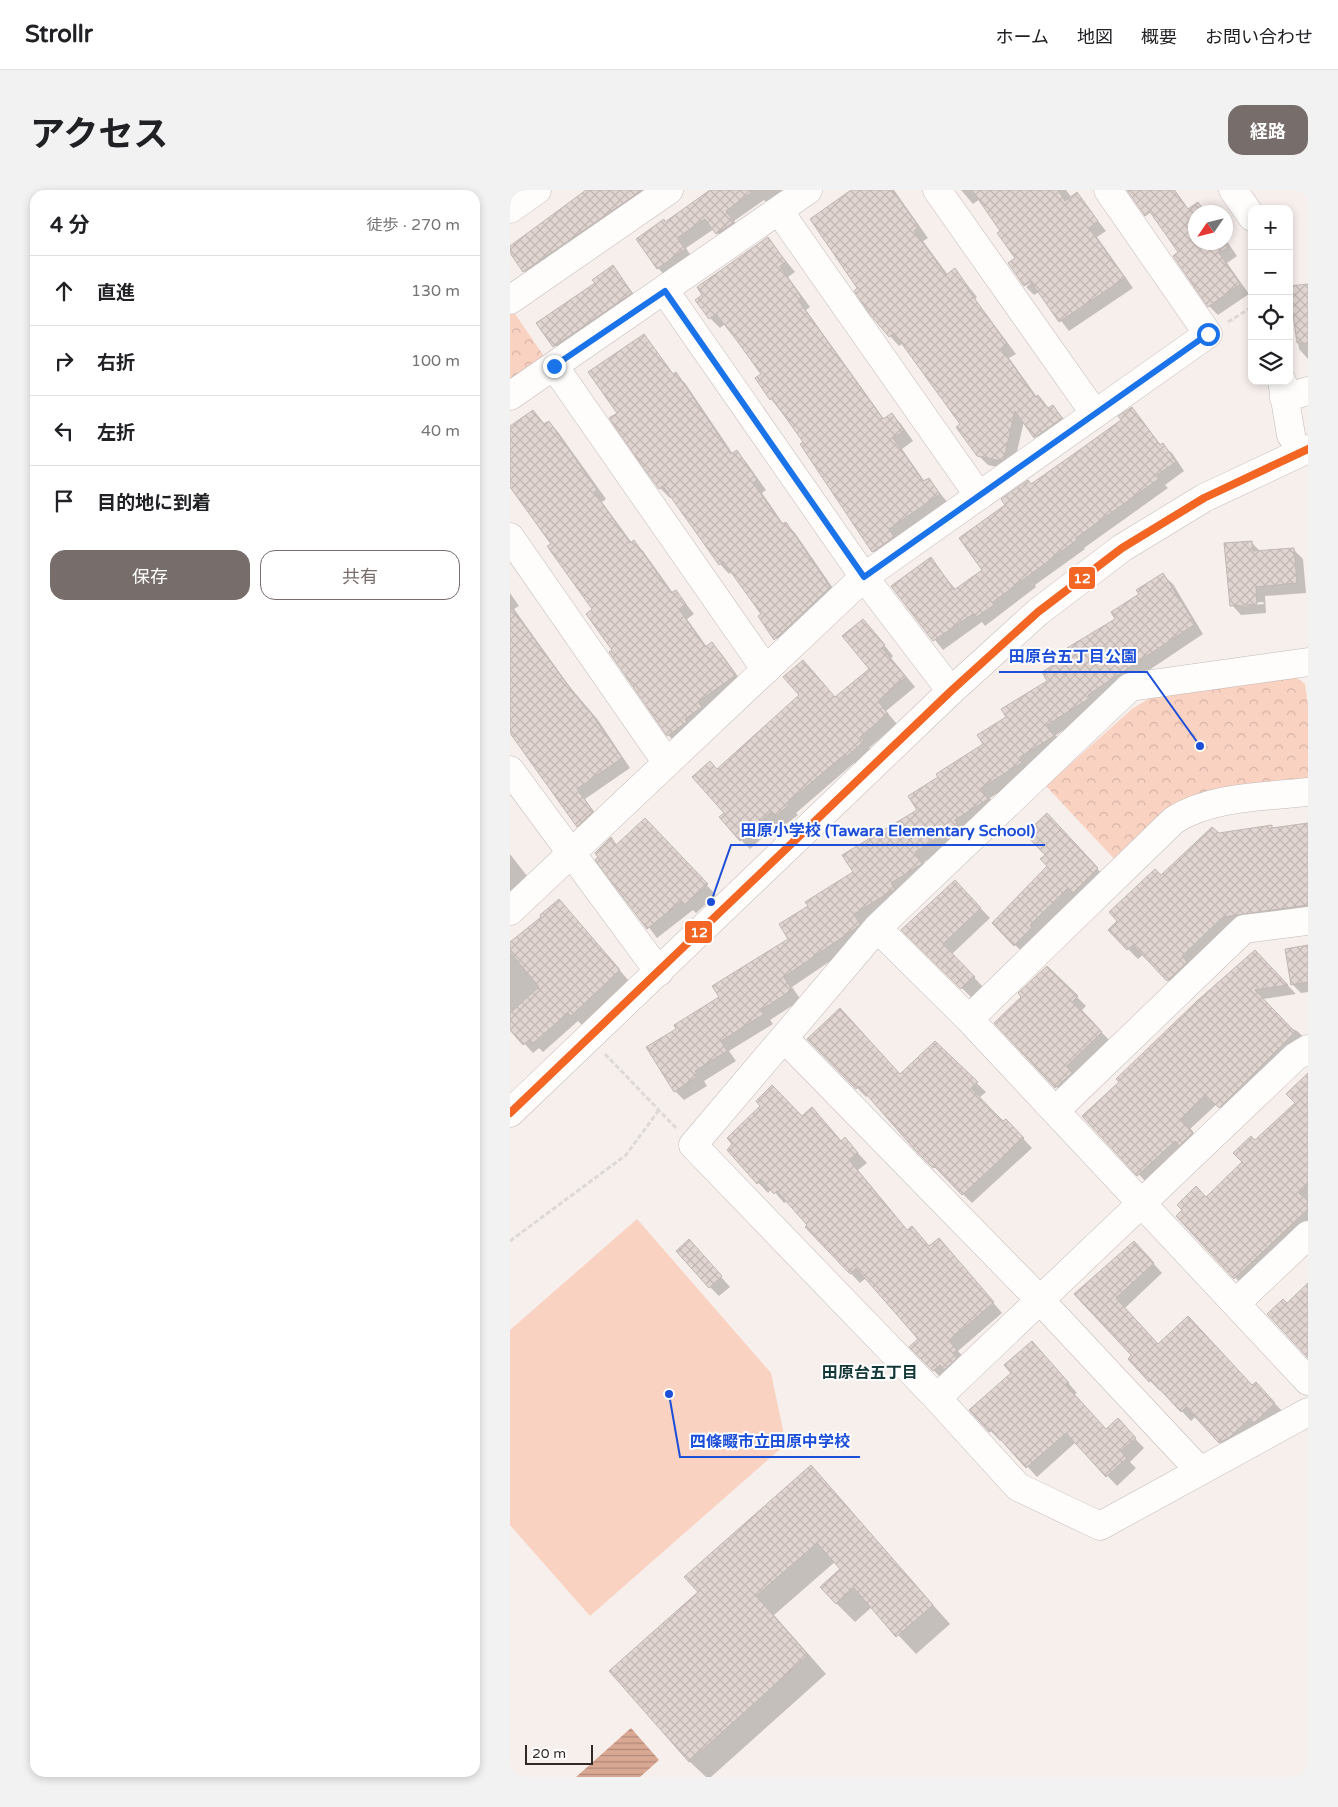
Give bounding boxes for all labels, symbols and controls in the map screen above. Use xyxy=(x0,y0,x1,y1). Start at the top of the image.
text: Strollr xyxy=(25,20,93,49)
text: ホーム xyxy=(996,26,1049,48)
text: 地図 xyxy=(1077,26,1113,48)
text: 概要 xyxy=(1141,26,1177,48)
text: お問い合わせ xyxy=(1205,26,1313,48)
button: 経路 xyxy=(1228,105,1308,155)
text: アクセス xyxy=(30,114,168,156)
north arrow xyxy=(1188,205,1233,250)
map controls xyxy=(1248,205,1293,385)
button: + xyxy=(1248,205,1293,250)
text: 4 分 xyxy=(50,213,90,238)
text: 徒歩 · 270 m xyxy=(367,215,460,235)
button: − xyxy=(1248,250,1293,295)
icon: ahead xyxy=(50,277,78,305)
text: 130 m xyxy=(411,281,460,301)
text: 直進 xyxy=(97,282,135,304)
button: locate xyxy=(1248,295,1293,340)
route start xyxy=(1197,323,1220,346)
button: layers xyxy=(1248,340,1293,385)
icon: right xyxy=(50,347,78,375)
text: 100 m xyxy=(411,351,460,371)
text: 右折 xyxy=(97,352,135,374)
route end xyxy=(543,355,566,378)
icon: left xyxy=(50,417,78,445)
text: 40 m xyxy=(421,421,460,441)
text: 左折 xyxy=(97,422,135,444)
icon: arrive xyxy=(50,487,78,515)
text: 目的地に到着 xyxy=(97,492,211,514)
button: 保存 xyxy=(50,550,250,600)
button: 共有 xyxy=(260,550,460,600)
line badge: 12 xyxy=(1068,566,1096,590)
text: 12 xyxy=(1073,570,1091,587)
callout: 田原台五丁目公園 xyxy=(999,641,1147,672)
text: 田原台五丁目公園 xyxy=(1009,647,1137,667)
callout: 田原小学校 (Tawara Elementary School) xyxy=(731,814,1045,845)
text: 田原小学校 (Tawara Elementary School) xyxy=(741,821,1035,841)
line badge: 12 xyxy=(684,920,713,944)
text: 12 xyxy=(690,924,708,941)
district label: 田原台五丁目 xyxy=(822,1363,918,1383)
callout: 四條畷市立田原中学校 xyxy=(680,1426,860,1457)
text: 四條畷市立田原中学校 xyxy=(690,1432,850,1452)
scale bar xyxy=(525,1742,592,1765)
text: 20 m xyxy=(532,1745,566,1762)

